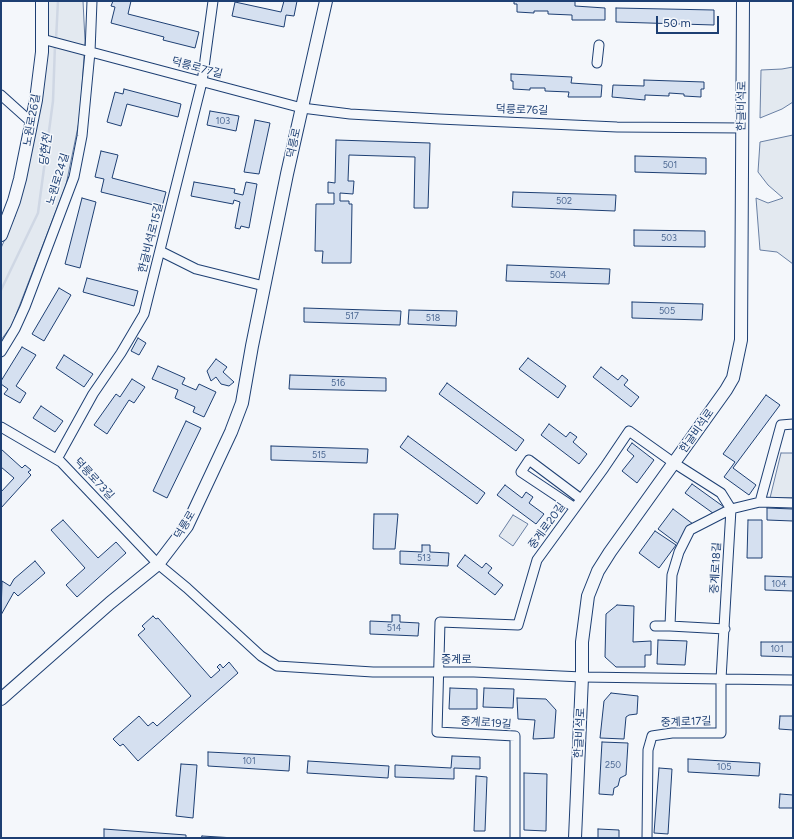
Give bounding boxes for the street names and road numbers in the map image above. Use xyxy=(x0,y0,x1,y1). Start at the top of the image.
street label: 덕릉로77길 xyxy=(170,55,224,81)
street label: 한글비석로 xyxy=(735,81,749,131)
street label: 노원로26길 xyxy=(21,93,43,147)
street label: 덕릉로76길 xyxy=(495,102,549,118)
street label: 덕릉로 xyxy=(284,127,304,159)
street label: 노원로24길 xyxy=(44,152,72,206)
street label: 한글비석로15길 xyxy=(136,202,166,274)
street label: 한글비석로 xyxy=(677,406,717,456)
street label: 덕릉로73길 xyxy=(71,455,117,503)
street label: 중계로20길 xyxy=(526,500,568,552)
street label: 덕릉로 xyxy=(172,509,198,541)
street label: 중계로18길 xyxy=(708,542,724,594)
street label: 중계로 xyxy=(441,653,471,667)
street label: 한글비석로 xyxy=(572,707,588,759)
street label: 중계로19길 xyxy=(460,715,512,731)
street label: 중계로17길 xyxy=(660,715,712,729)

